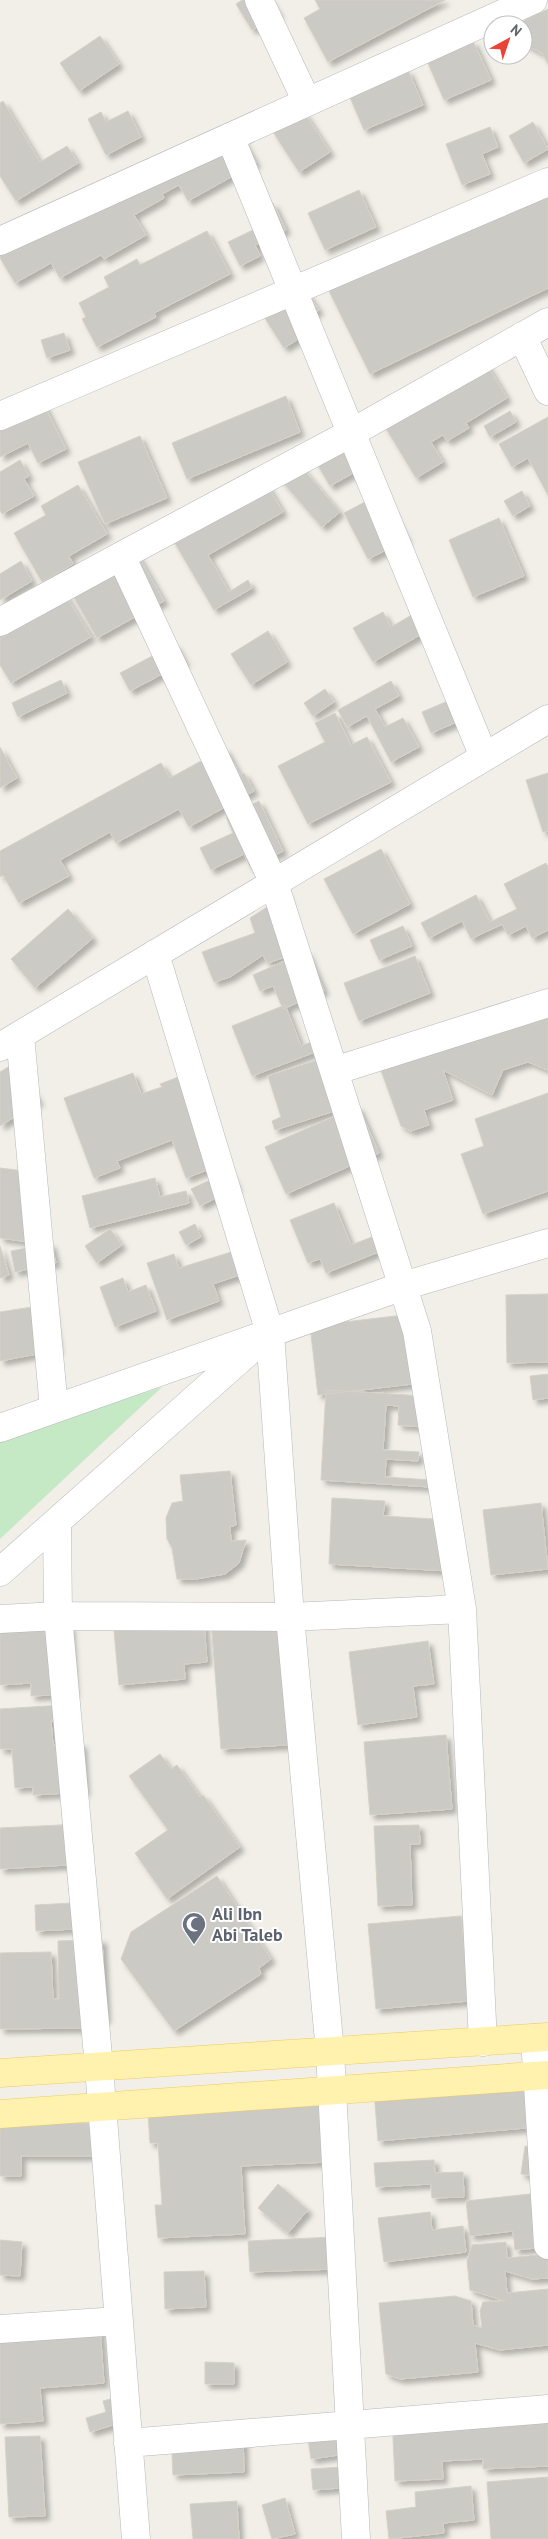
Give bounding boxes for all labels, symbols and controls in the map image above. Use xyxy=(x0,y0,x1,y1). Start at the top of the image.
north arrow xyxy=(483,15,533,65)
text: N xyxy=(507,20,526,40)
place label: Ali Ibn Abi Taleb xyxy=(212,1902,283,1946)
mosque icon: Ali Ibn Abi Taleb xyxy=(181,1911,207,1945)

